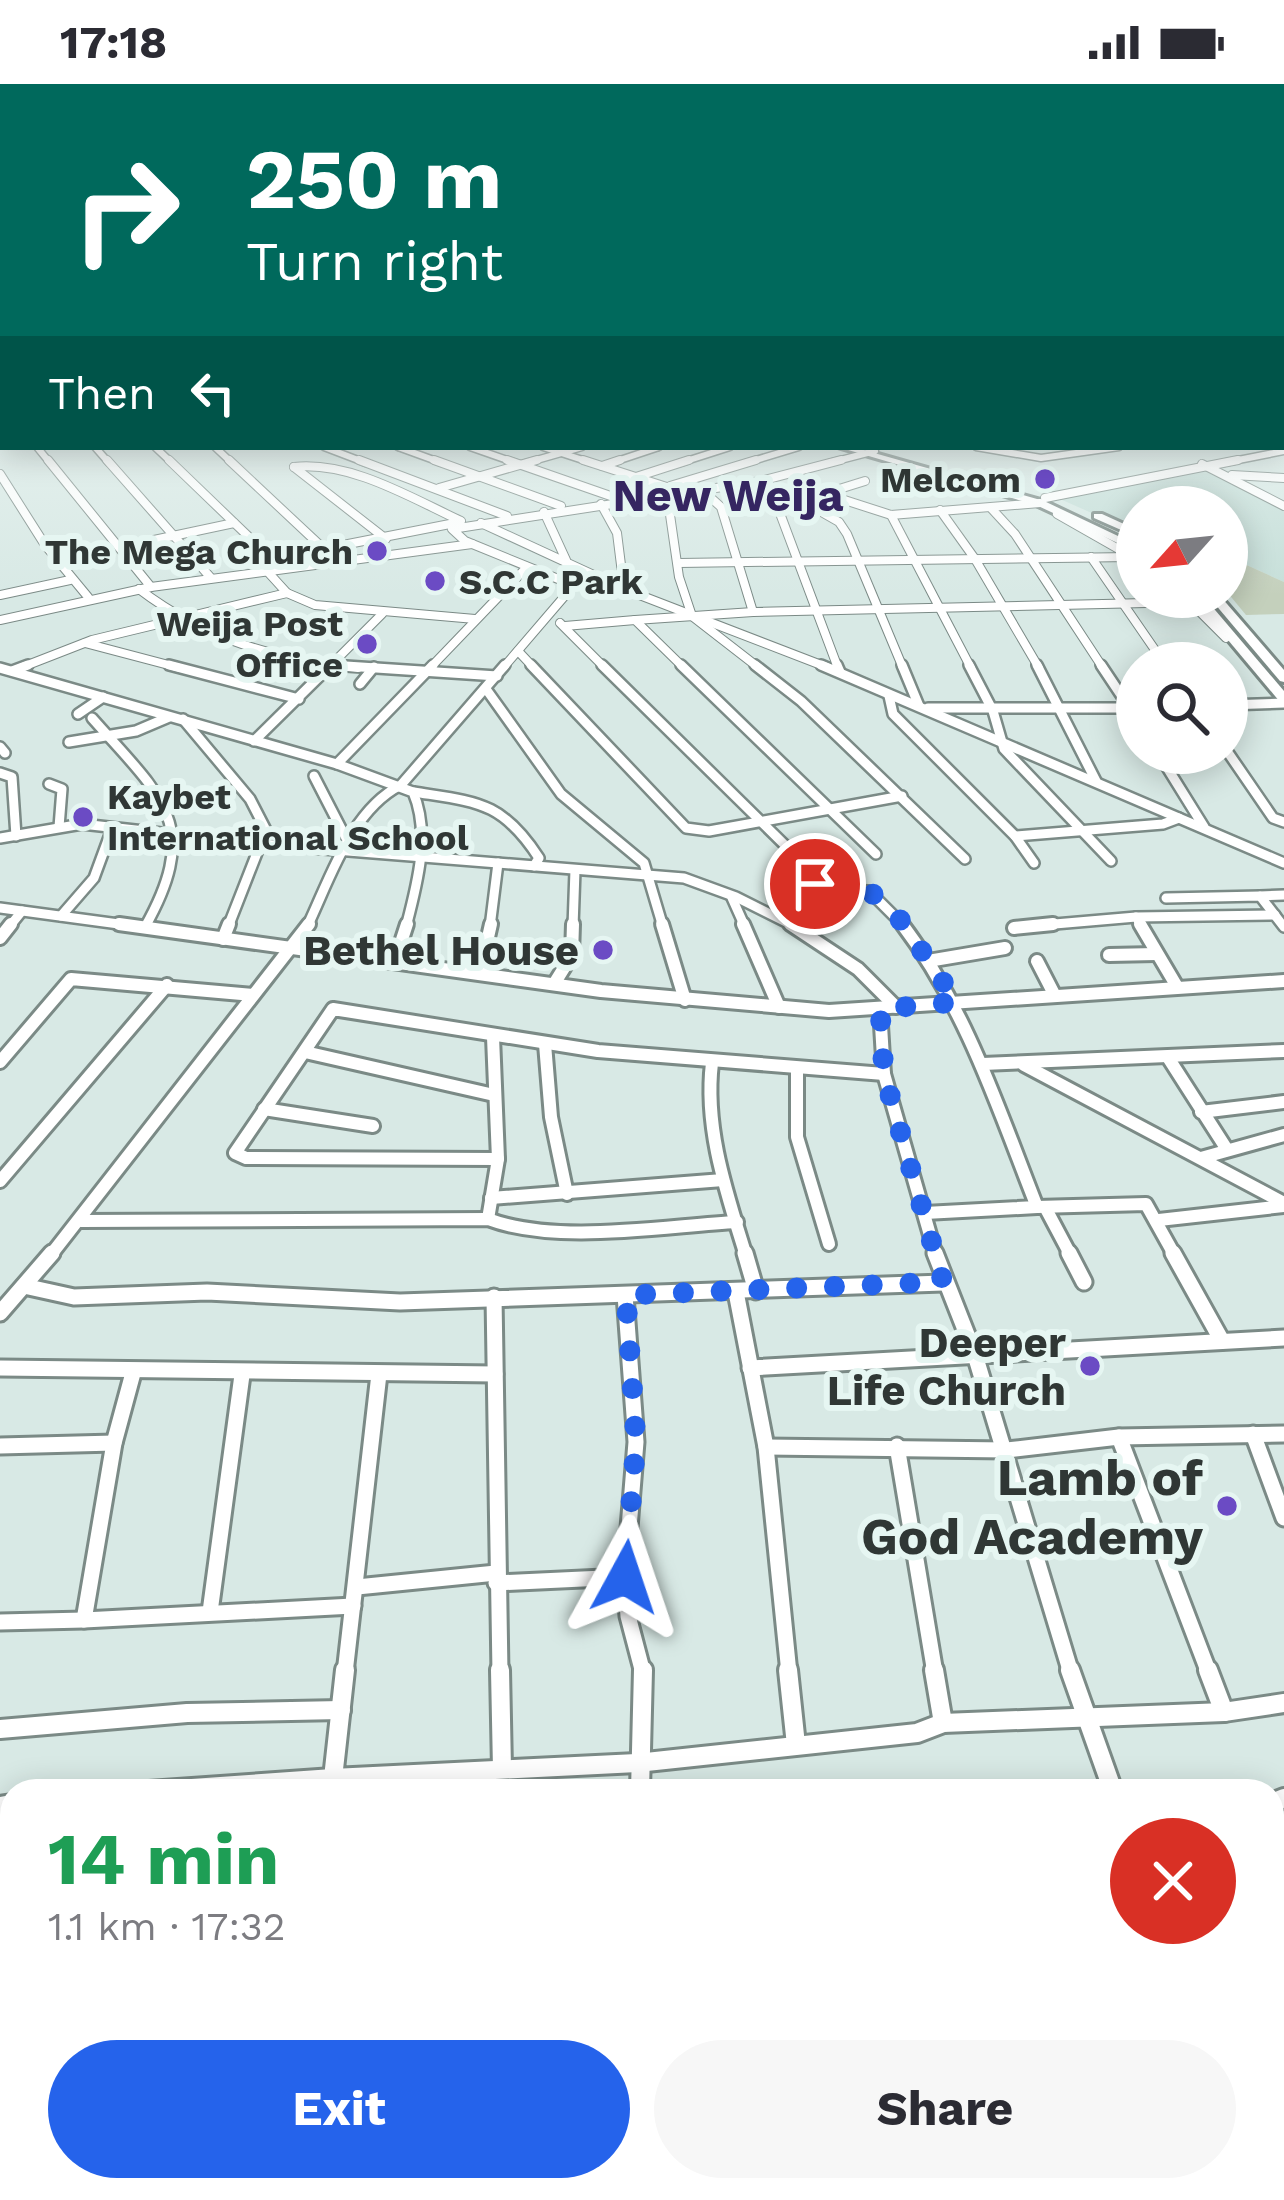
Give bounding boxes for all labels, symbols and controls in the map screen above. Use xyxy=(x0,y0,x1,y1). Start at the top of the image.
text: 17:18 xyxy=(60,16,167,69)
text: 250 m xyxy=(246,130,502,228)
icon: right xyxy=(48,132,204,288)
text: Turn right xyxy=(246,230,503,293)
icon: left xyxy=(180,360,246,426)
text: Then xyxy=(48,367,156,420)
place label: Melcom xyxy=(880,459,1021,501)
marker: Melcom xyxy=(1032,466,1058,492)
district label: New Weija xyxy=(612,469,844,522)
north arrow xyxy=(1116,486,1248,618)
map controls xyxy=(1116,486,1248,774)
place label: The Mega Church xyxy=(45,531,353,573)
marker: The Mega Church xyxy=(364,538,390,564)
place label: S.C.C Park xyxy=(459,561,644,603)
marker: S.C.C Park xyxy=(422,568,448,594)
place label: Weija Post Office xyxy=(156,603,343,686)
marker: Weija Post Office xyxy=(354,631,380,657)
button: search xyxy=(1116,642,1248,774)
place label: Kaybet International School xyxy=(107,776,469,859)
marker: Kaybet International School xyxy=(70,804,96,830)
pin xyxy=(764,833,866,935)
icon: arrive xyxy=(782,851,848,917)
place label: Bethel House xyxy=(303,926,579,975)
marker: Bethel House xyxy=(590,937,616,963)
place label: Deeper Life Church xyxy=(827,1318,1066,1415)
marker: Deeper Life Church xyxy=(1077,1353,1103,1379)
place label: Lamb of God Academy xyxy=(861,1448,1204,1566)
marker: Lamb of God Academy xyxy=(1214,1493,1240,1519)
position arrow xyxy=(562,1514,688,1640)
text: 14 min xyxy=(48,1817,279,1901)
button: close xyxy=(1110,1818,1236,1944)
text: 1.1 km · 17:32 xyxy=(48,1904,286,1949)
button: Exit xyxy=(48,2040,630,2178)
button: Share xyxy=(654,2040,1236,2178)

